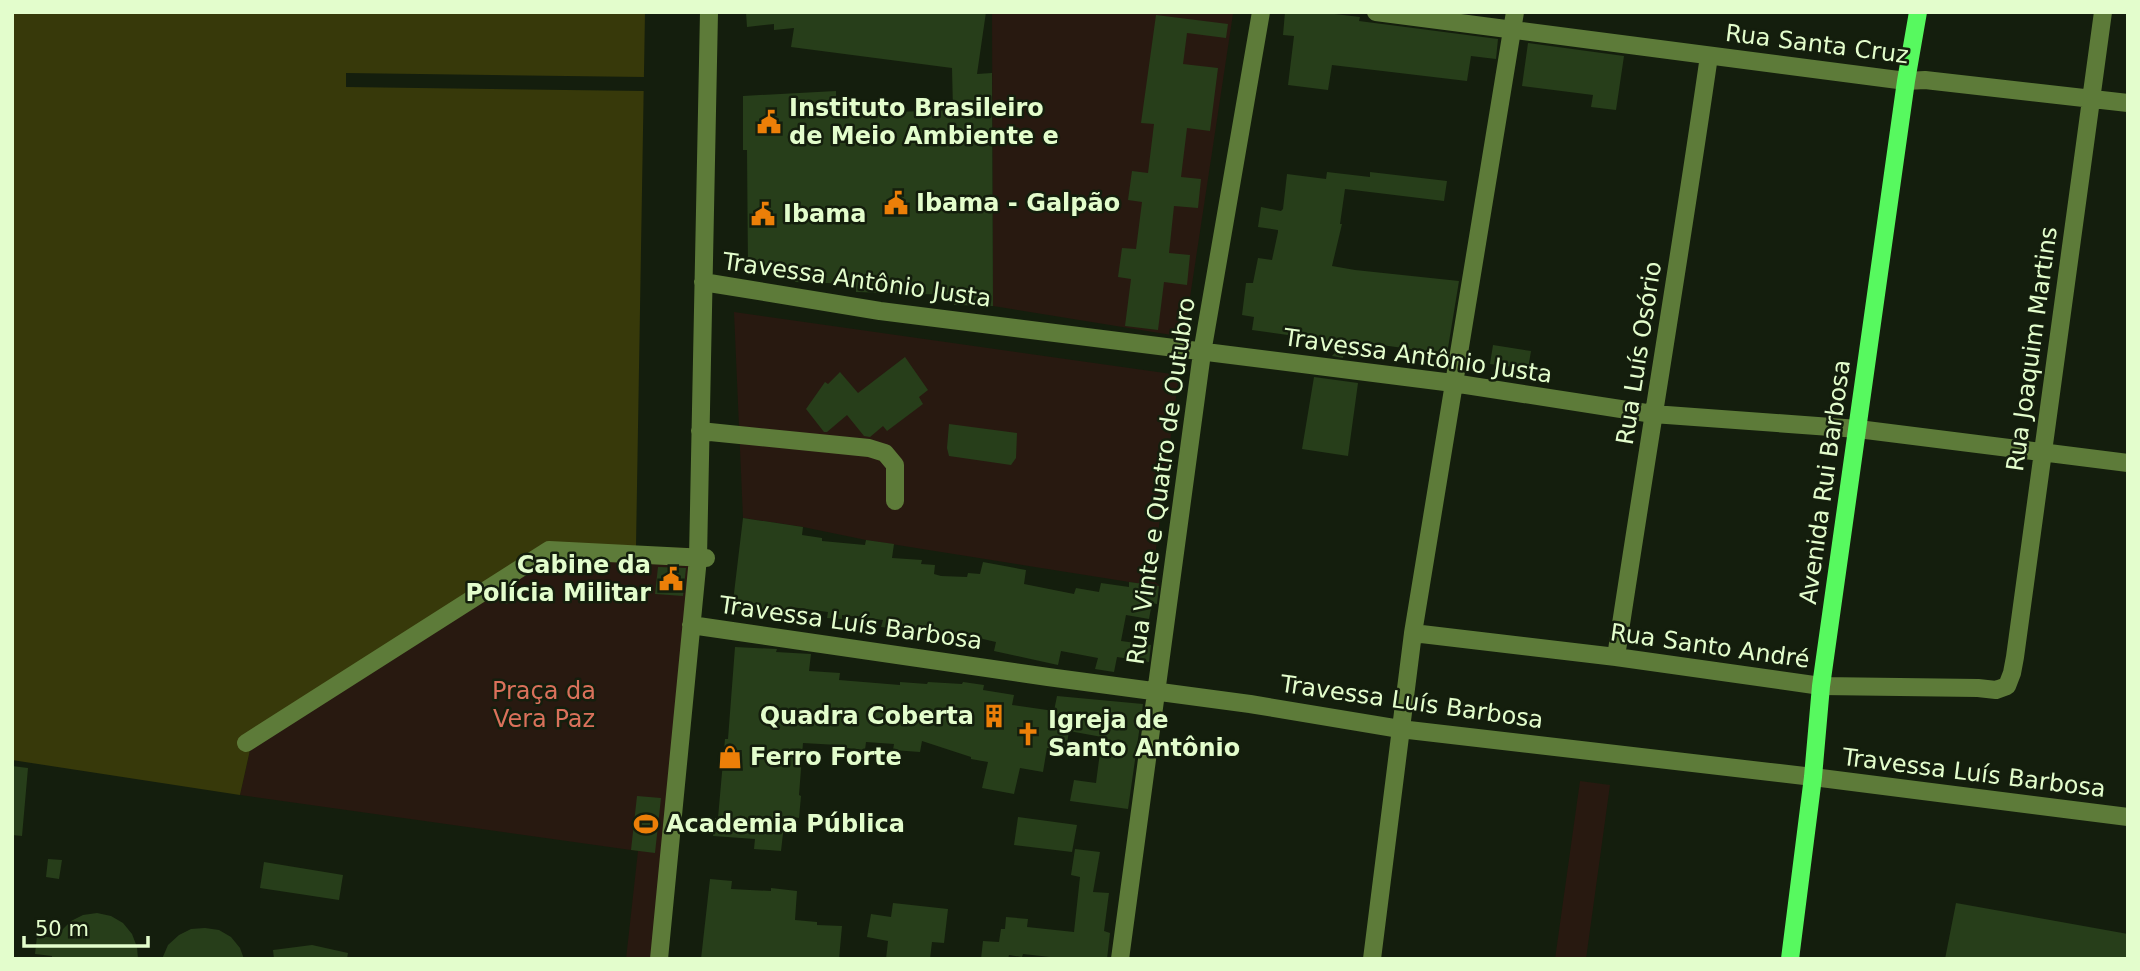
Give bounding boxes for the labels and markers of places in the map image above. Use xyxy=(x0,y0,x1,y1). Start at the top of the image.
place label: Instituto Brasileiro de Meio Ambiente e xyxy=(789,94,1059,150)
public building icon: Instituto Brasileiro de Meio Ambiente e xyxy=(755,108,783,136)
public building icon: Ibama - Galpão xyxy=(882,189,910,217)
place label: Ibama - Galpão xyxy=(916,189,1120,217)
public building icon: Ibama xyxy=(749,200,777,228)
place label: Ibama xyxy=(783,200,867,228)
place label: Cabine da Polícia Militar xyxy=(465,551,651,607)
public building icon: Cabine da Polícia Militar xyxy=(657,565,685,593)
place label: Quadra Coberta xyxy=(760,702,974,730)
building icon: Quadra Coberta xyxy=(980,702,1008,730)
place label: Igreja de Santo Antônio xyxy=(1048,706,1240,762)
church icon: Igreja de Santo Antônio xyxy=(1014,720,1042,748)
shop icon: Ferro Forte xyxy=(716,743,744,771)
place label: Ferro Forte xyxy=(750,743,902,771)
sports icon: Academia Pública xyxy=(632,810,660,838)
place label: Academia Pública xyxy=(666,810,905,838)

